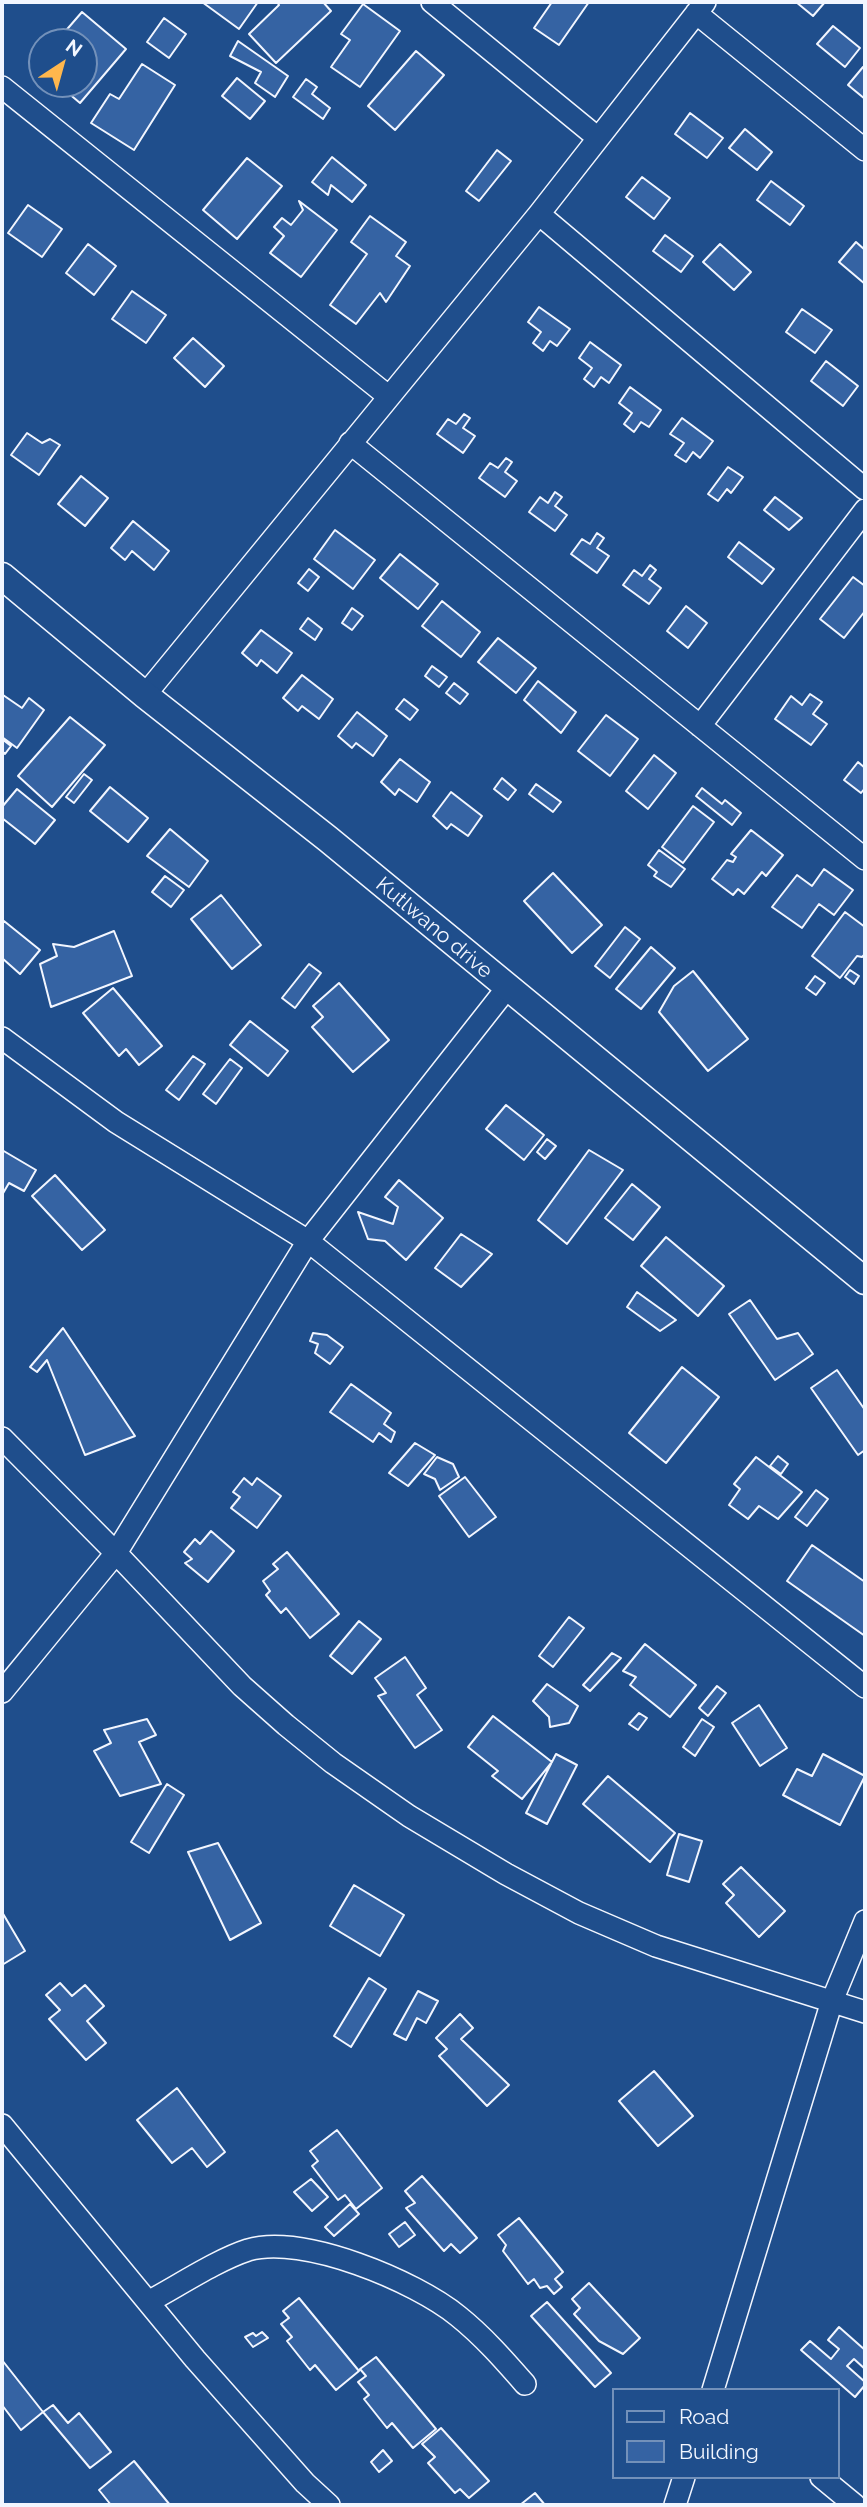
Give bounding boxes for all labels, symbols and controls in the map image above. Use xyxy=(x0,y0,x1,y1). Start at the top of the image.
north arrow xyxy=(28,28,98,98)
text: N xyxy=(62,34,86,61)
street label: Kutlwano drive xyxy=(371,872,497,984)
legend xyxy=(612,2388,839,2479)
text: Road xyxy=(679,2404,729,2429)
text: Building xyxy=(679,2439,759,2464)

